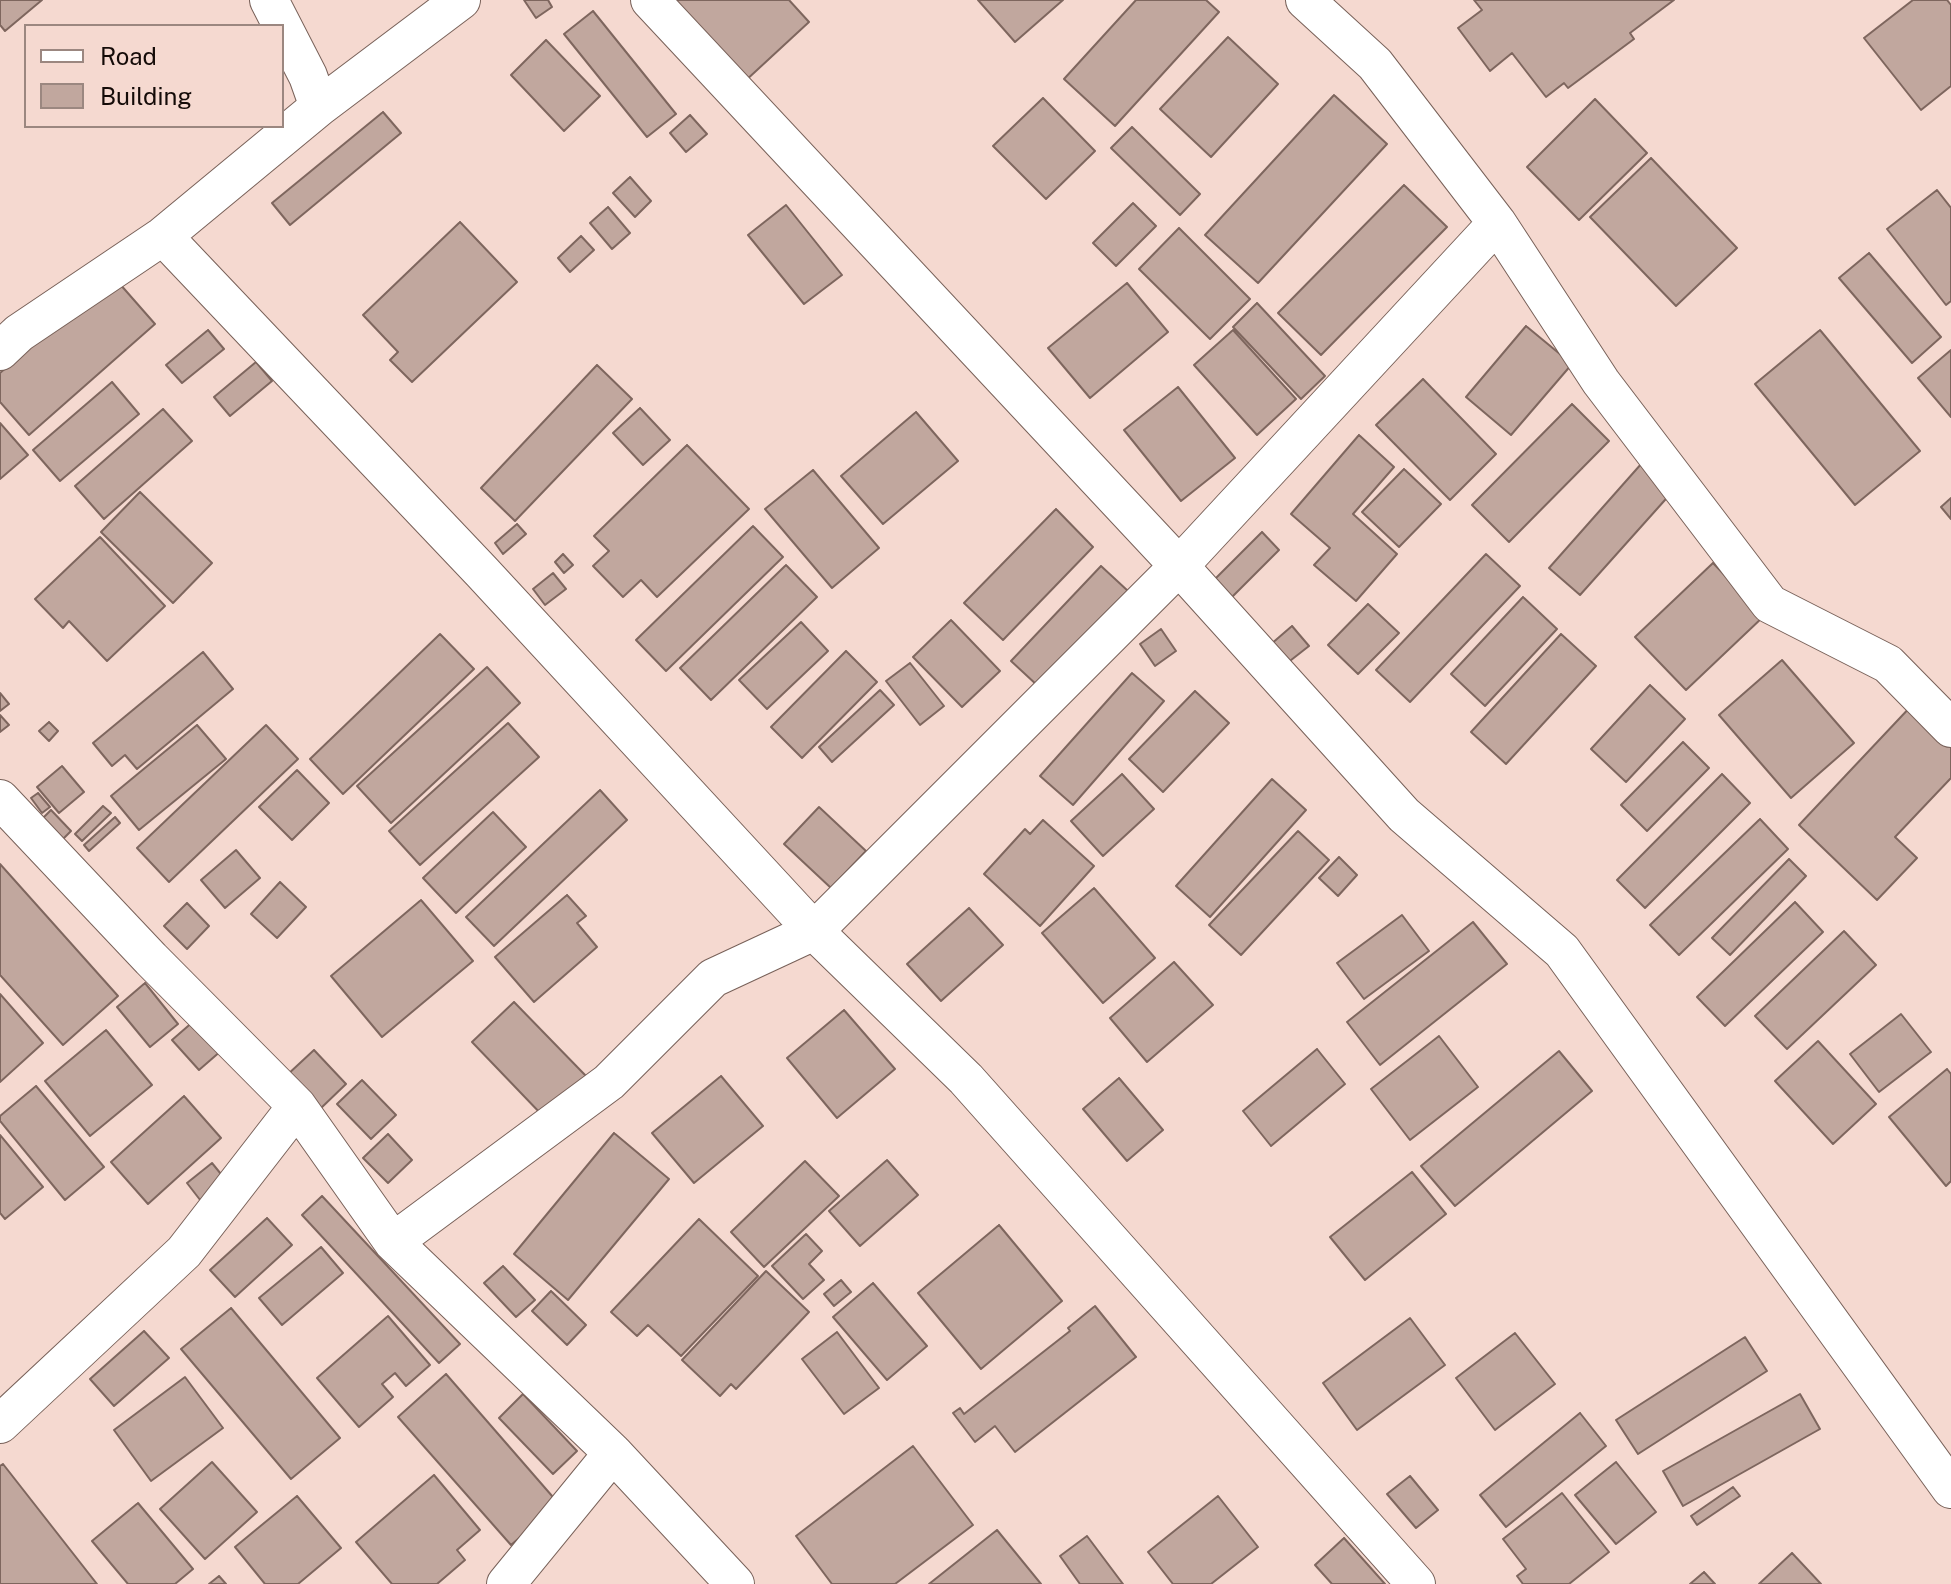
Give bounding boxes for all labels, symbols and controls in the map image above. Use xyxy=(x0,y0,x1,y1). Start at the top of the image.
legend xyxy=(24,24,284,128)
text: Road xyxy=(100,42,157,70)
text: Building xyxy=(100,82,192,110)

